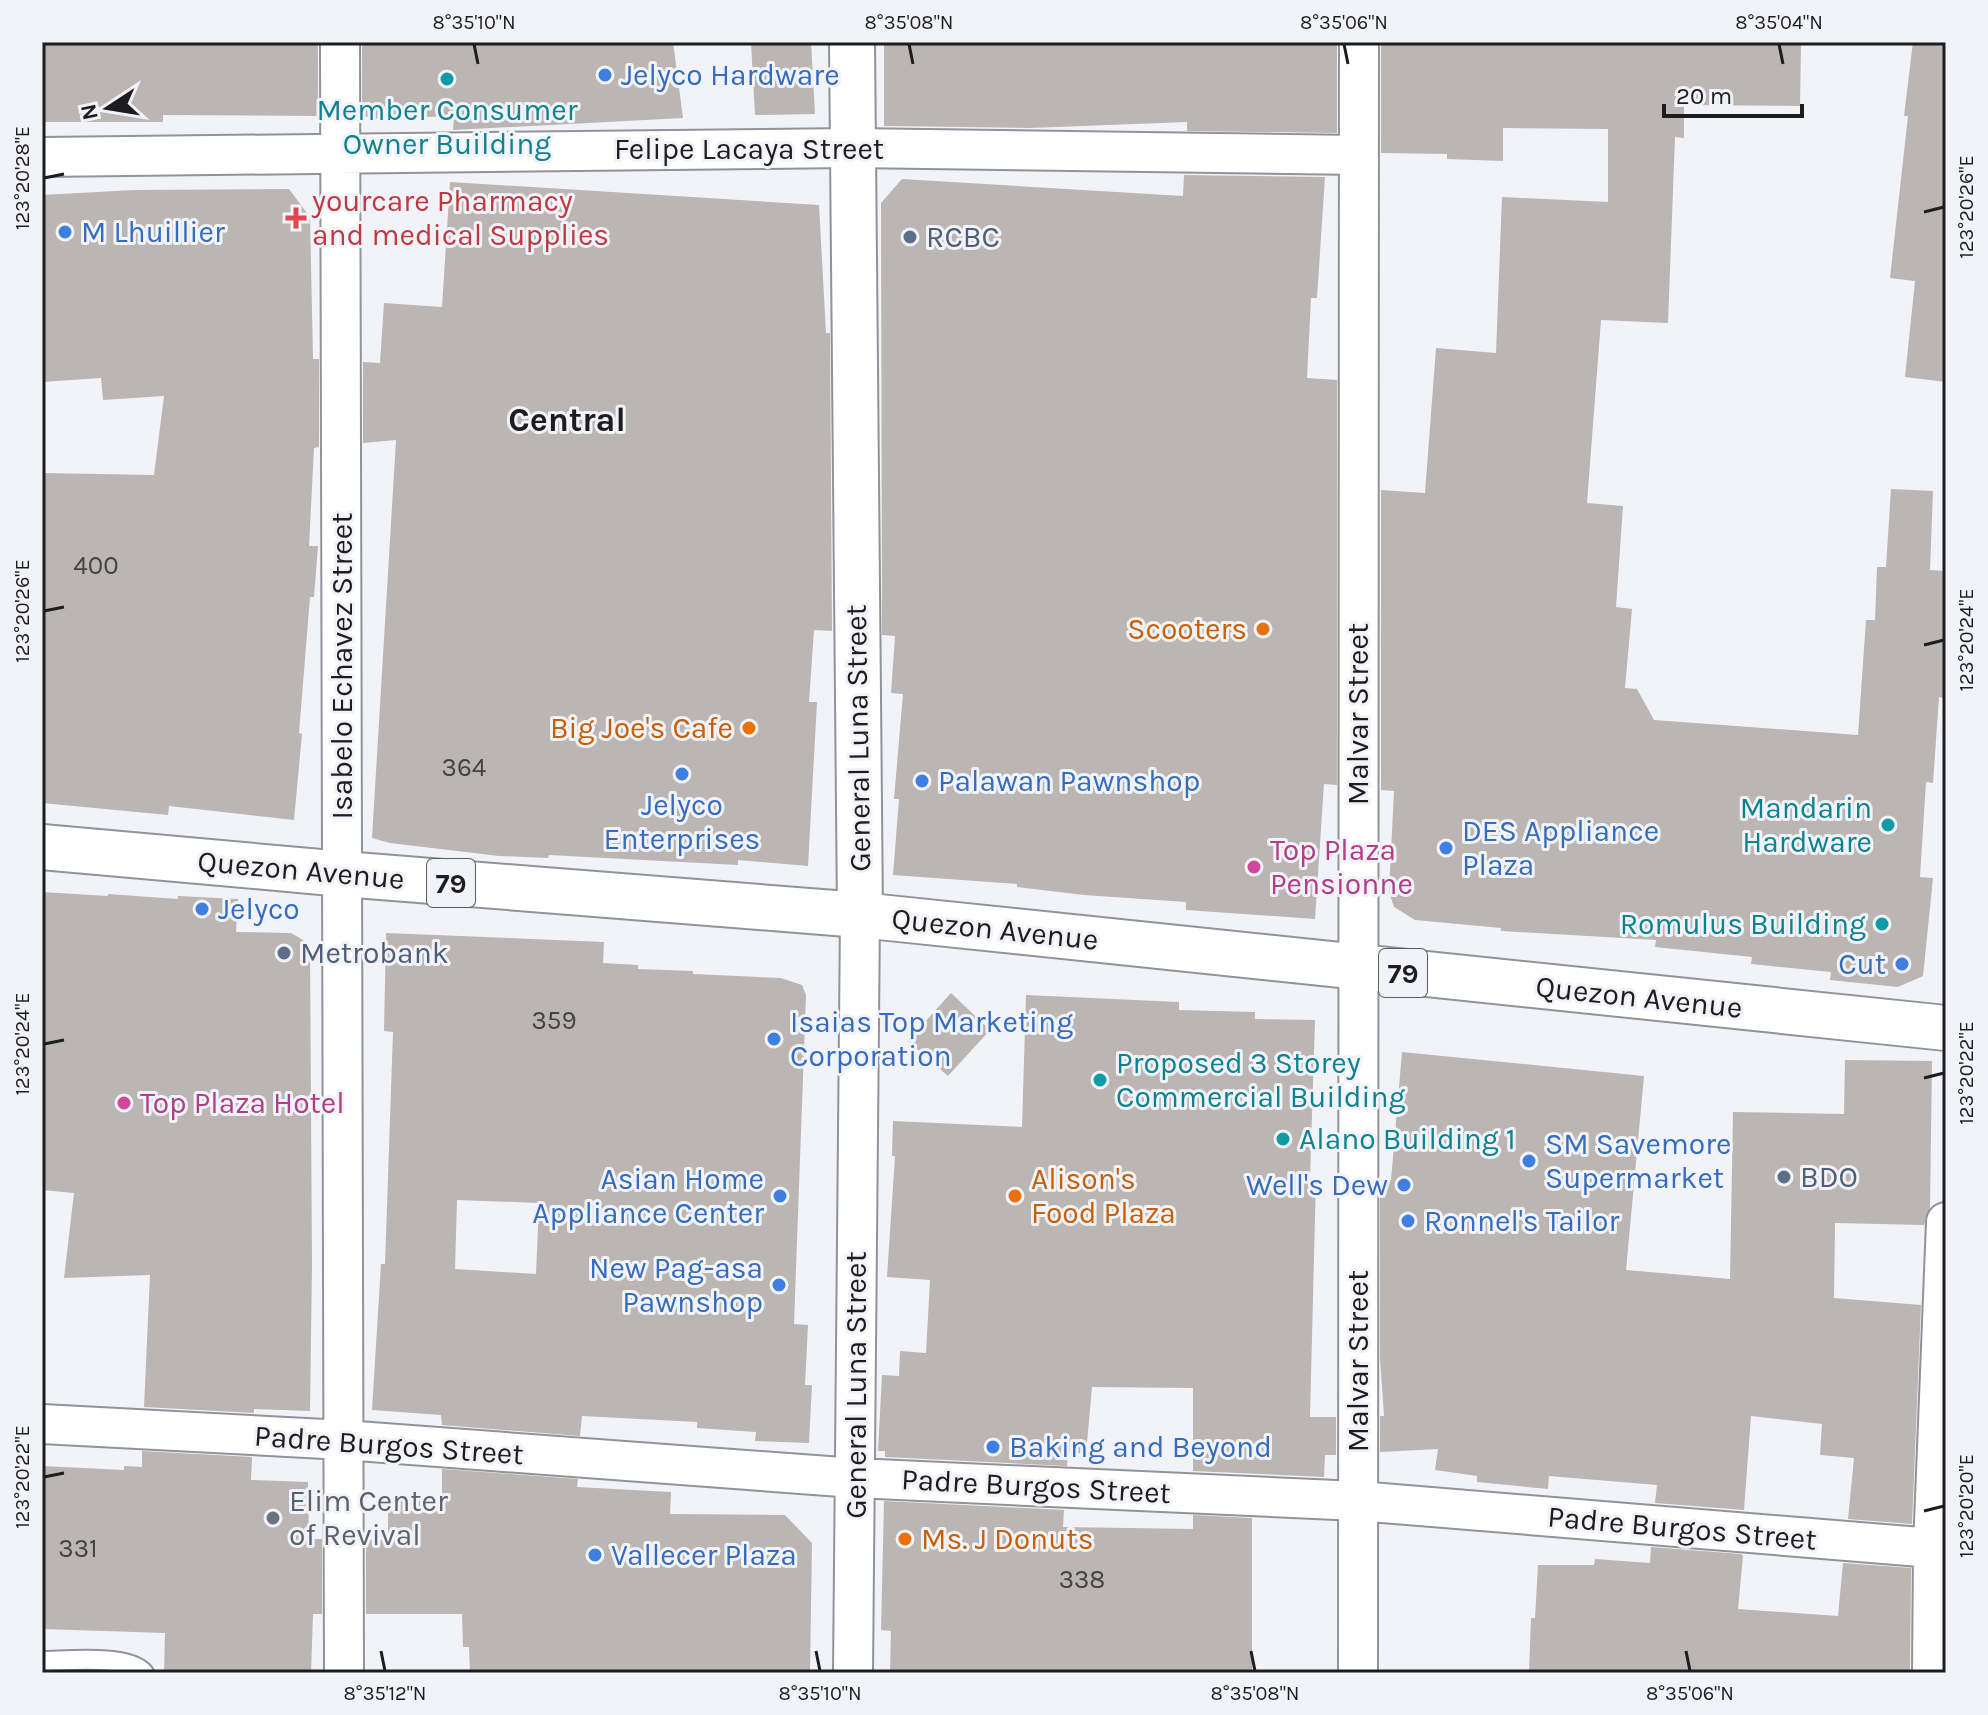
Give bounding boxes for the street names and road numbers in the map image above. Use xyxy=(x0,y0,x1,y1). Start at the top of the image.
street label: Felipe Lacaya Street xyxy=(614,131,884,167)
street label: Isabelo Echavez Street xyxy=(324,513,360,819)
street label: General Luna Street xyxy=(838,604,878,872)
street label: Malvar Street xyxy=(1340,623,1376,805)
street label: Quezon Avenue xyxy=(196,843,406,897)
road number: 79 xyxy=(427,859,475,907)
street label: Quezon Avenue xyxy=(890,900,1100,958)
road number: 79 xyxy=(1379,949,1427,997)
street label: Quezon Avenue xyxy=(1534,968,1744,1026)
street label: General Luna Street xyxy=(838,1251,874,1519)
street label: Malvar Street xyxy=(1340,1270,1376,1452)
street label: Padre Burgos Street xyxy=(253,1418,525,1472)
street label: Padre Burgos Street xyxy=(900,1461,1172,1511)
street label: Padre Burgos Street xyxy=(1546,1498,1818,1558)

